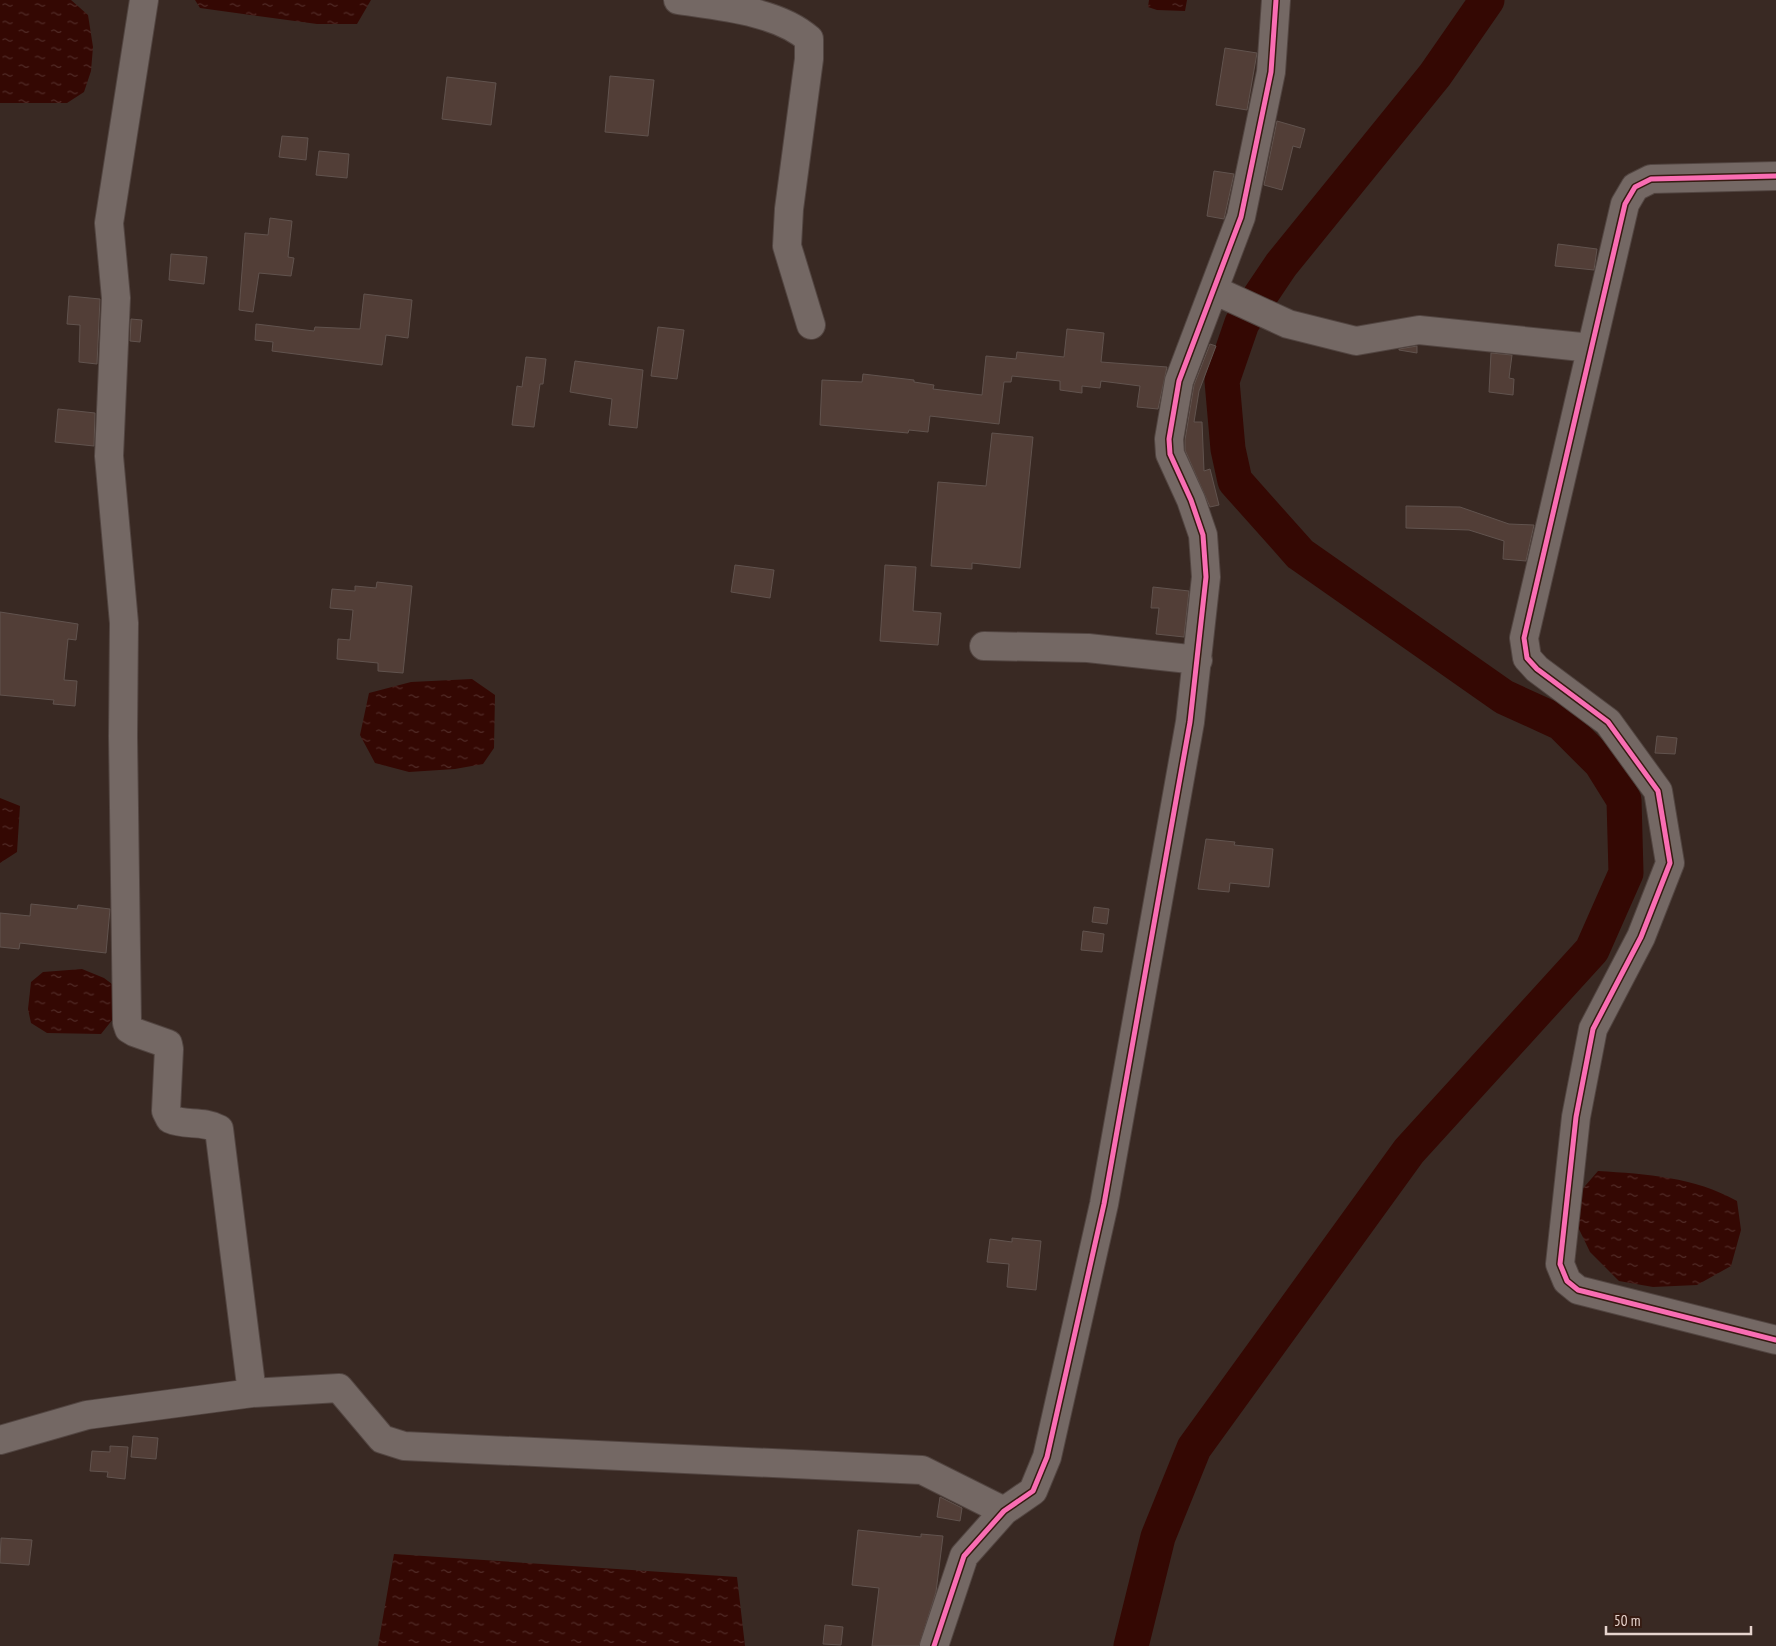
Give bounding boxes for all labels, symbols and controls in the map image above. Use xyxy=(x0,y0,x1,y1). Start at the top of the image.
scale bar xyxy=(1606,1604,1751,1636)
text: 50 m xyxy=(1614,1611,1640,1630)

